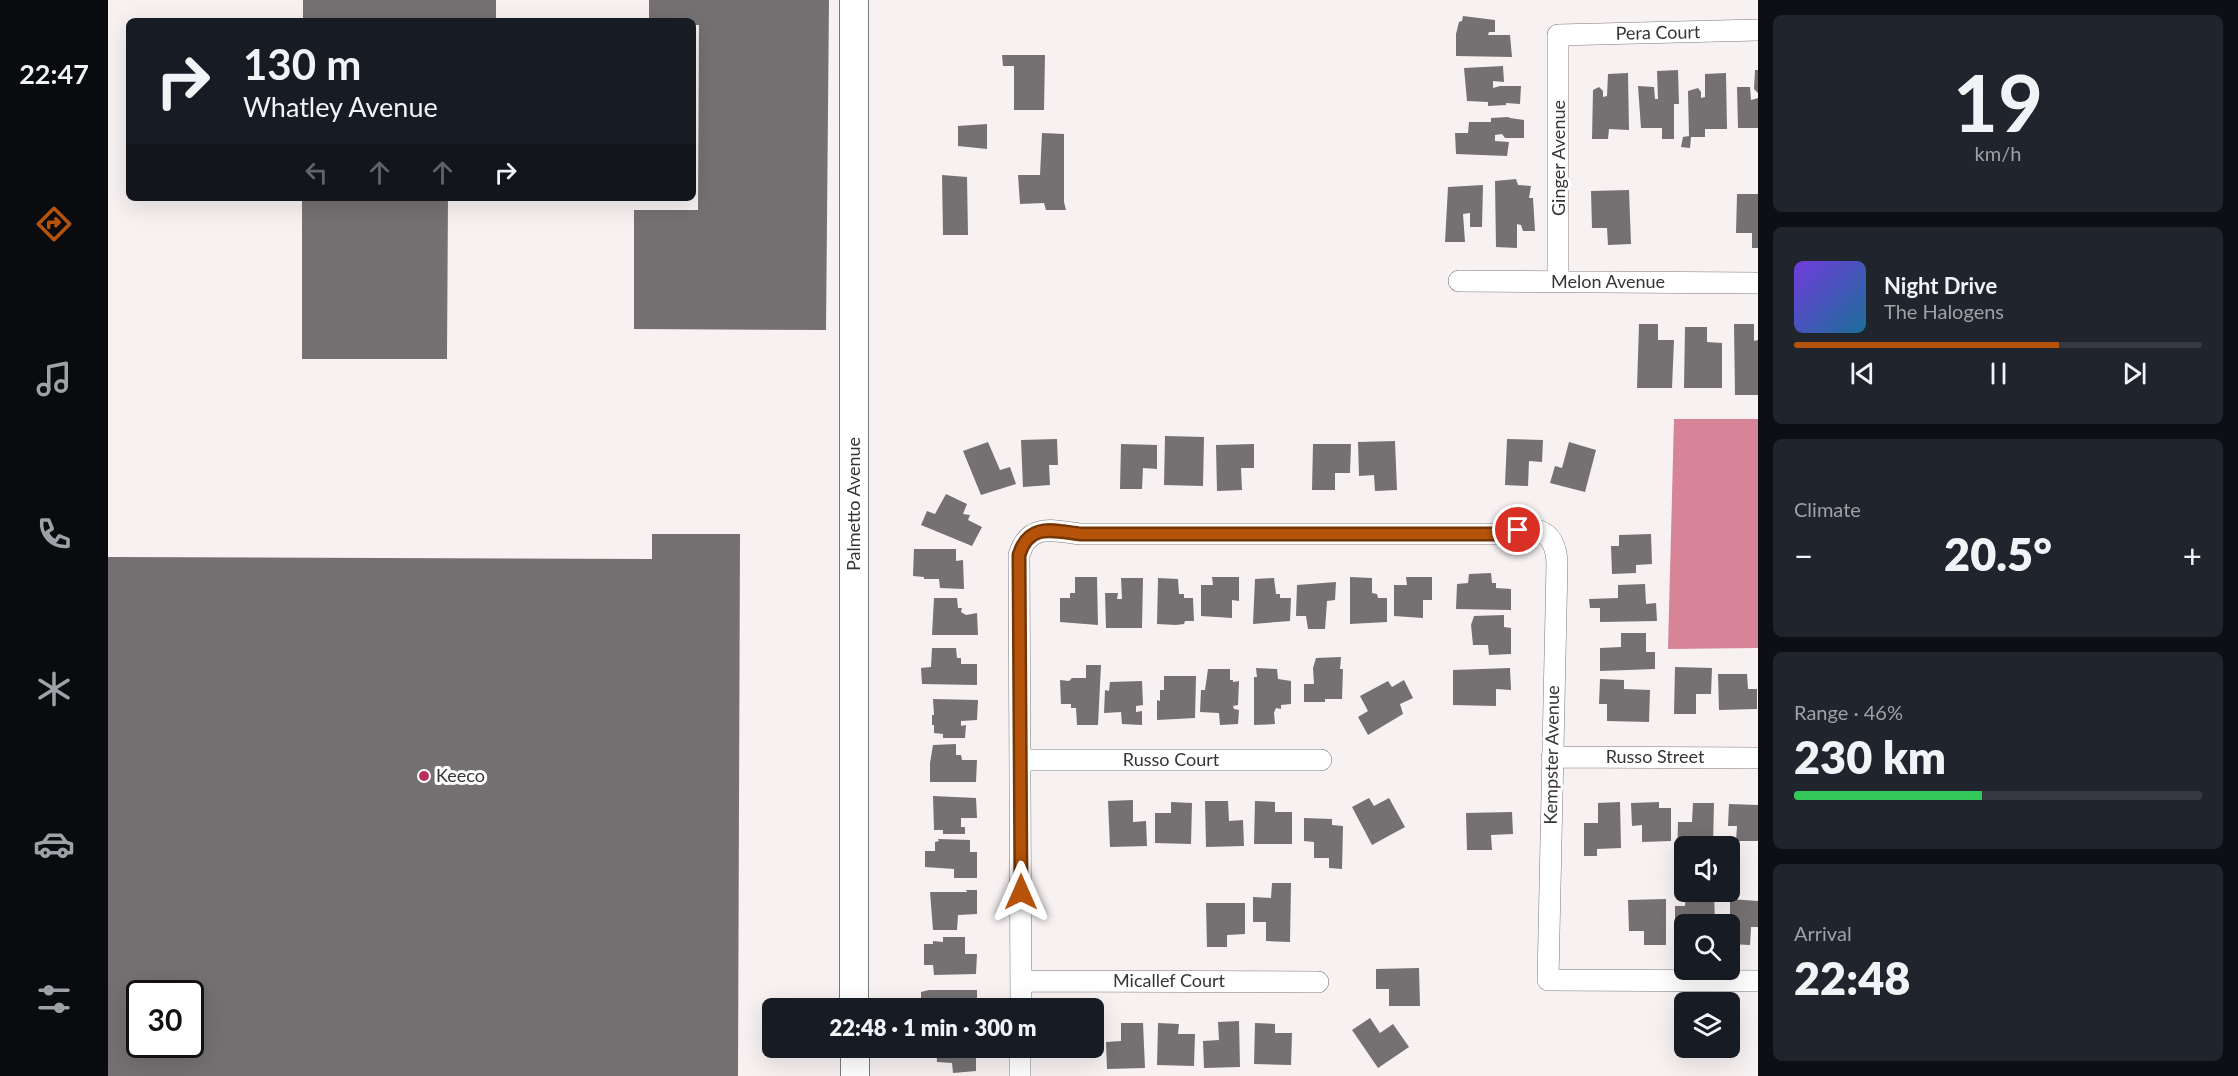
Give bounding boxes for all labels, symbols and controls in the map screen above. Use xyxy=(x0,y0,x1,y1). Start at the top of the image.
street label: Pera Court xyxy=(1615,20,1701,44)
text: 130 m xyxy=(243,39,361,89)
icon: right xyxy=(144,42,222,120)
text: 19 xyxy=(1953,55,2043,149)
text: 22:47 xyxy=(19,57,89,90)
text: Whatley Avenue xyxy=(243,90,438,123)
street label: Ginger Avenue xyxy=(1547,100,1569,216)
text: km/h xyxy=(1975,141,2021,165)
icon: left xyxy=(300,156,333,189)
icon: ahead xyxy=(363,156,396,189)
icon: ahead xyxy=(426,156,459,189)
icon: right xyxy=(489,156,522,189)
icon: directions xyxy=(33,203,75,245)
street label: Melon Avenue xyxy=(1551,270,1665,292)
text: Night Drive xyxy=(1884,272,1997,299)
text: The Halogens xyxy=(1884,299,2004,323)
icon: previous xyxy=(1846,357,1879,390)
icon: pause xyxy=(1982,357,2015,390)
icon: next xyxy=(2118,357,2151,390)
icon: music xyxy=(33,358,75,400)
street label: Palmetto Avenue xyxy=(842,437,864,571)
text: Climate xyxy=(1794,497,1861,521)
pin xyxy=(1492,504,1543,555)
icon: phone xyxy=(33,513,75,555)
icon: arrive xyxy=(1501,513,1534,546)
text: 20.5° xyxy=(1944,527,2052,581)
text: − xyxy=(1794,535,1813,575)
text: + xyxy=(2183,535,2202,575)
icon: climate xyxy=(33,668,75,710)
street label: Kempster Avenue xyxy=(1539,685,1563,825)
text: Range · 46% xyxy=(1794,700,1903,724)
text: 230 km xyxy=(1794,730,1946,784)
street label: Russo Street xyxy=(1606,745,1705,767)
street label: Russo Court xyxy=(1123,748,1220,770)
place label: Keeco xyxy=(436,764,485,786)
marker: Keeco xyxy=(417,769,431,783)
icon: car xyxy=(33,823,75,865)
map controls xyxy=(1674,836,1740,1058)
button: sound xyxy=(1674,836,1740,902)
position arrow xyxy=(989,860,1053,924)
button: search xyxy=(1674,914,1740,980)
text: Arrival xyxy=(1794,921,1852,945)
text: 22:48 xyxy=(1794,951,1910,1005)
street label: Micallef Court xyxy=(1113,969,1226,991)
icon: filters xyxy=(33,978,75,1020)
speed limit sign: 30 xyxy=(126,980,204,1058)
button: layers xyxy=(1674,992,1740,1058)
text: 22:48 · 1 min · 300 m xyxy=(830,1014,1036,1041)

